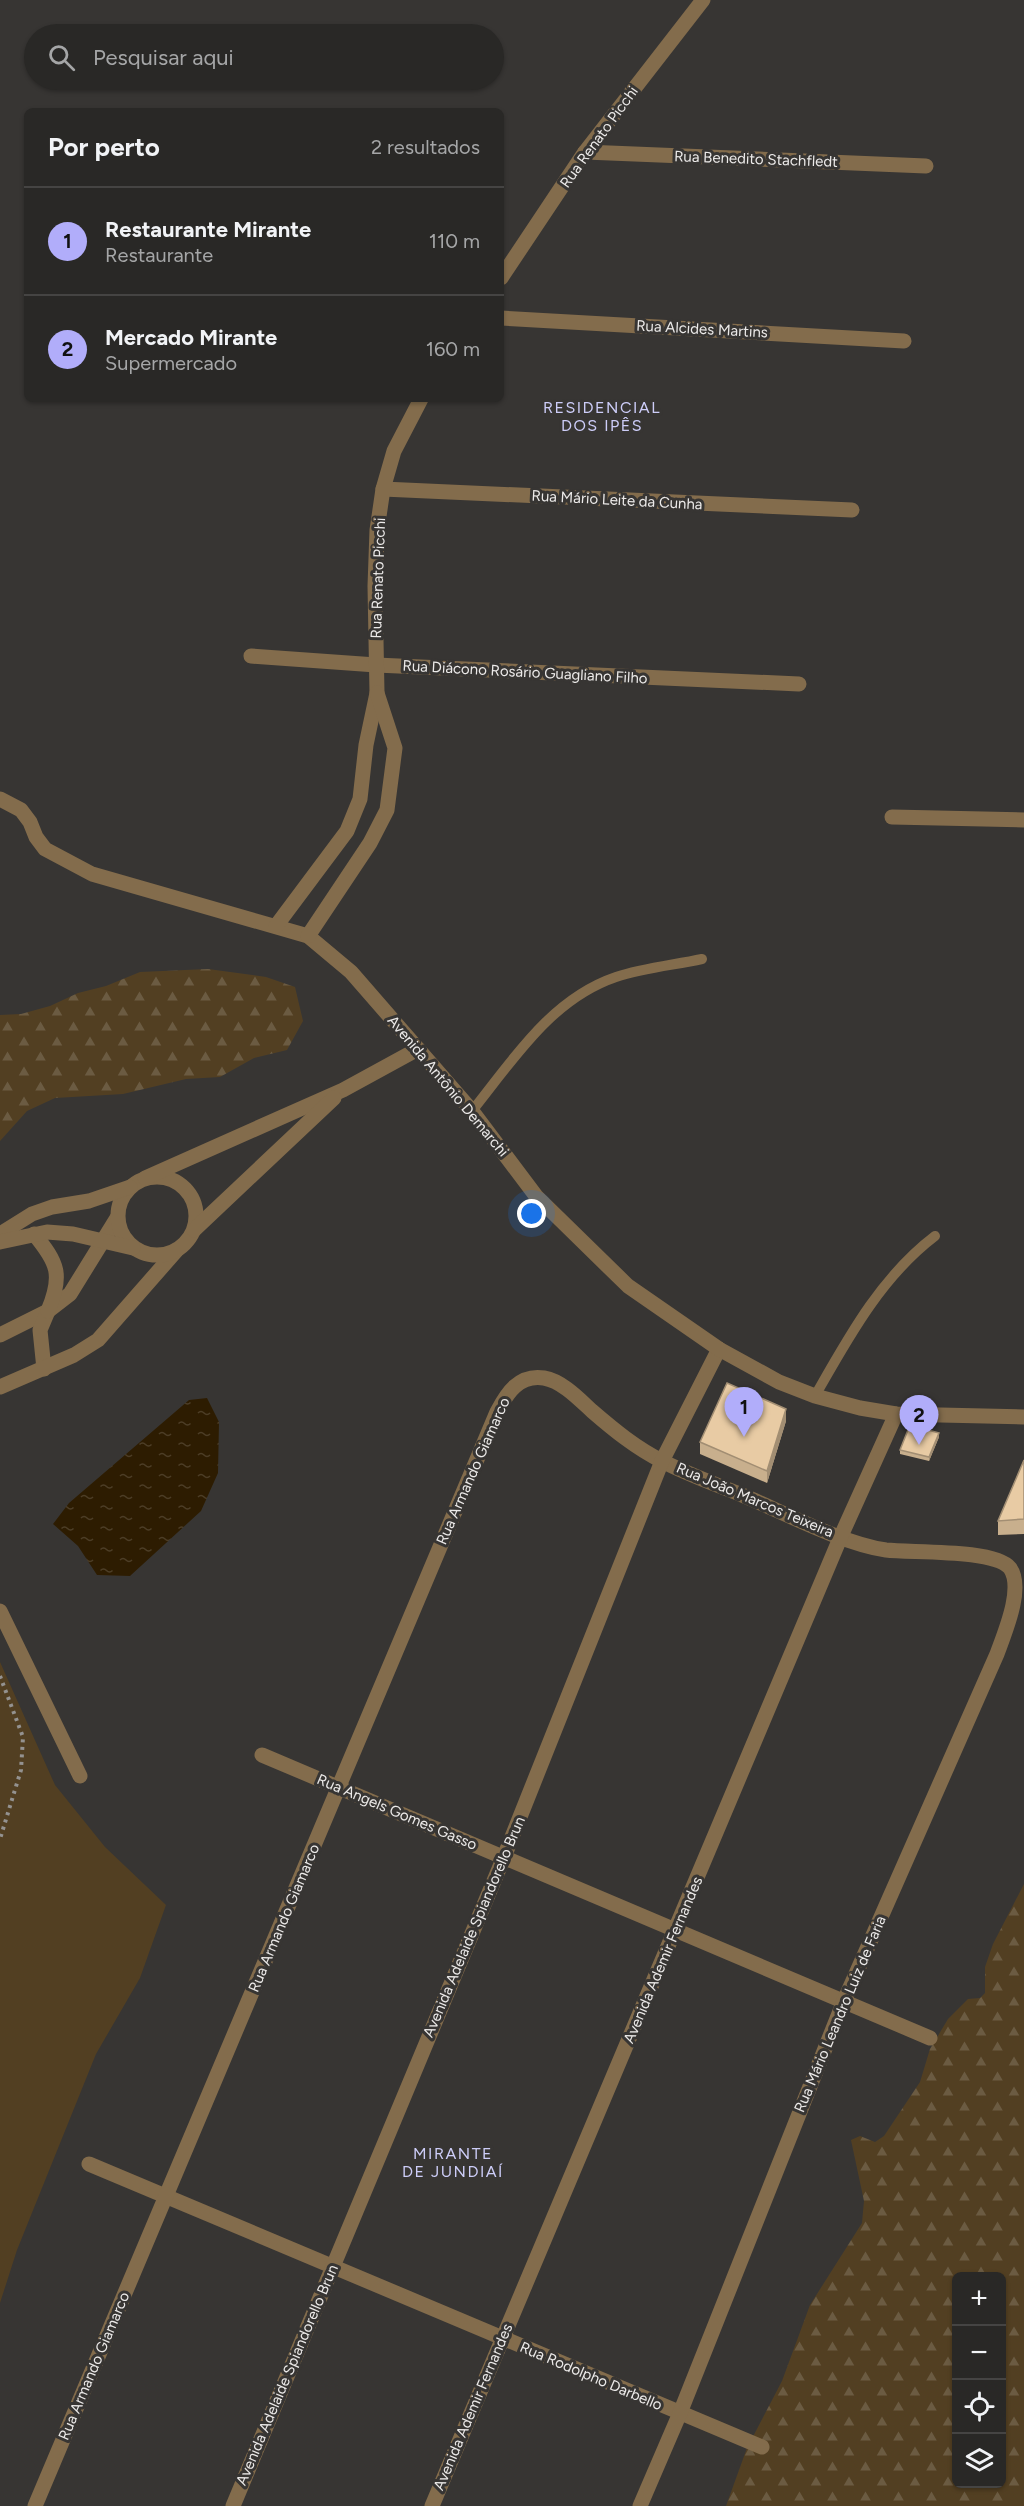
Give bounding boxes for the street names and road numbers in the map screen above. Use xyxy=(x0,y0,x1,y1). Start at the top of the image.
street label: Rua Renato Picchi xyxy=(556,83,642,191)
street label: Rua Benedito Stachfledt xyxy=(674,147,838,171)
street label: Rua Alcides Martins xyxy=(636,317,768,341)
street label: Rua Mário Leite da Cunha xyxy=(531,487,703,513)
street label: Rua Renato Picchi xyxy=(367,517,389,639)
street label: Rua Diácono Rosário Guagliano Filho xyxy=(402,657,648,687)
street label: Avenida Antônio Demarchi xyxy=(384,1012,512,1160)
street label: Rua Armando Giamarco xyxy=(432,1394,514,1547)
street label: Rua João Marcos Teixeira xyxy=(674,1459,836,1541)
street label: Rua Angels Gomes Gasso xyxy=(314,1770,480,1854)
street label: Avenida Adelaide Spiandorello Brun xyxy=(419,1814,529,2040)
street label: Rua Armando Giamarco xyxy=(245,1841,323,1995)
street label: Avenida Ademir Fernandes xyxy=(620,1874,706,2046)
street label: Rua Mário Leandro Luiz de Faria xyxy=(790,1913,890,2115)
street label: Avenida Adelaide Spiandorello Brun xyxy=(232,2262,342,2488)
street label: Rua Armando Giamarco xyxy=(55,2289,133,2443)
street label: Avenida Ademir Fernandes xyxy=(430,2321,516,2493)
street label: Rua Rodolpho Darbello xyxy=(517,2338,665,2414)

